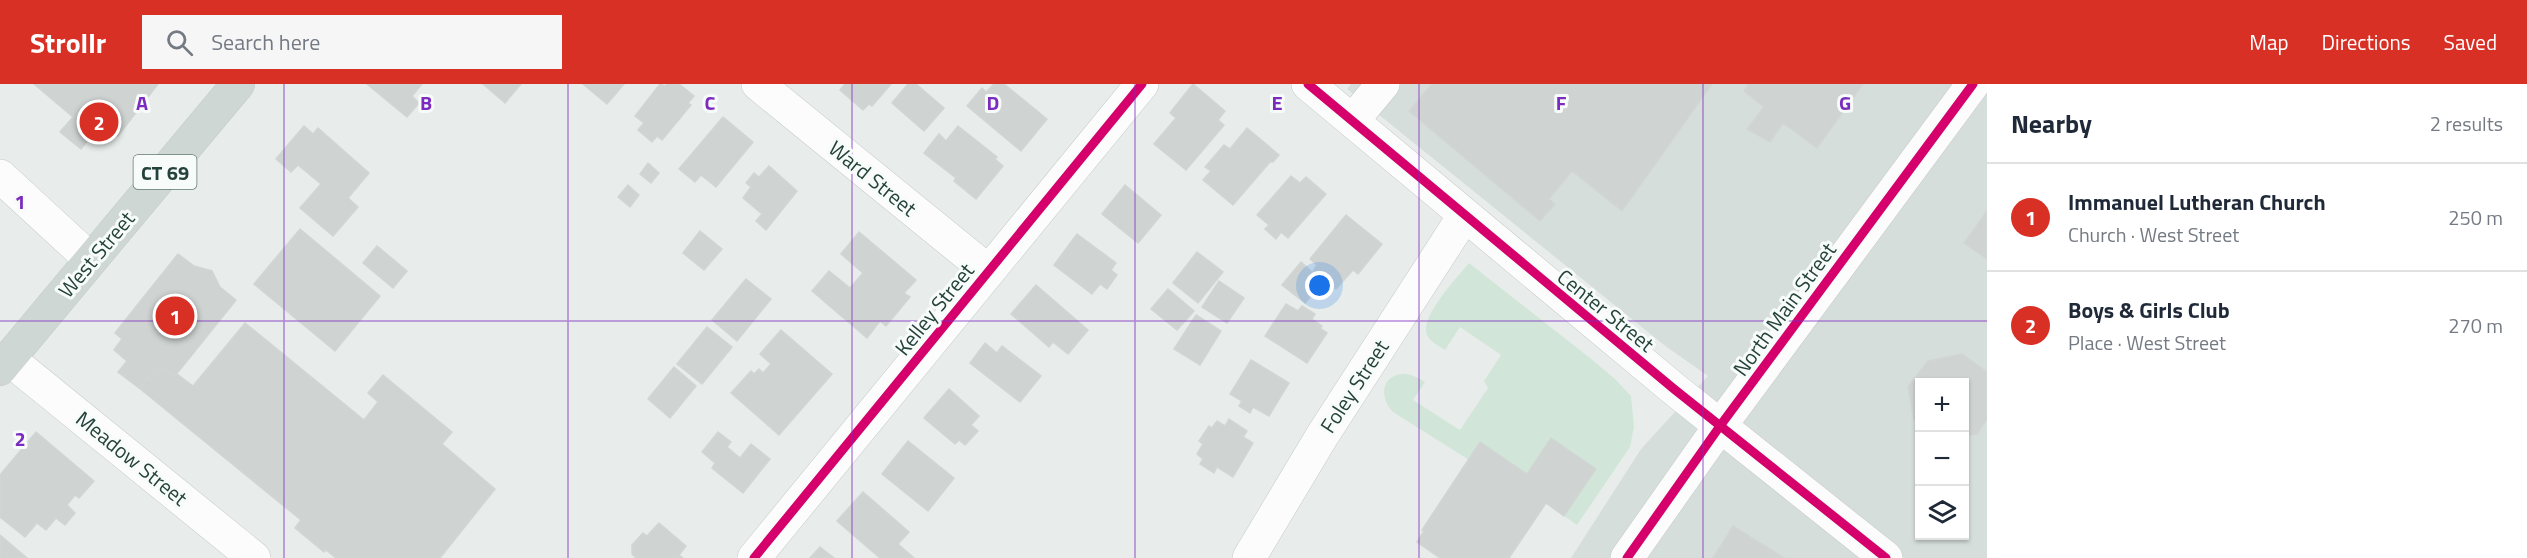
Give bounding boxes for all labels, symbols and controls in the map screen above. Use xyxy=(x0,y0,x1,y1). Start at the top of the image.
search box xyxy=(142,15,562,69)
text: Strollr xyxy=(30,21,106,64)
text: Search here xyxy=(211,25,320,59)
icon: search xyxy=(163,26,196,59)
text: Map xyxy=(2249,26,2289,58)
text: Directions xyxy=(2322,26,2411,58)
text: Saved xyxy=(2444,26,2497,58)
text: A xyxy=(136,87,148,118)
text: B xyxy=(420,87,432,118)
text: C xyxy=(705,87,716,118)
text: D xyxy=(987,87,999,118)
text: E xyxy=(1271,87,1283,118)
text: F xyxy=(1556,87,1567,118)
text: G xyxy=(1839,87,1851,118)
pin: 2 xyxy=(80,99,118,144)
text: Nearby xyxy=(2011,104,2092,143)
text: 2 results xyxy=(2430,108,2503,139)
street label: Ward Street xyxy=(822,132,925,224)
road number: CT 69 xyxy=(134,155,196,189)
text: Immanuel Lutheran Church xyxy=(2068,185,2326,219)
text: 1 xyxy=(14,186,26,217)
text: 1 xyxy=(2025,202,2036,233)
text: 250 m xyxy=(2448,202,2503,233)
street label: West Street xyxy=(50,203,142,304)
text: Church · West Street xyxy=(2068,219,2239,250)
street label: North Main Street xyxy=(1724,235,1844,383)
street label: Kelley Street xyxy=(887,255,982,362)
street label: Center Street xyxy=(1550,261,1662,360)
your location xyxy=(1305,271,1334,300)
text: Boys & Girls Club xyxy=(2068,293,2230,327)
pin: 1 xyxy=(156,294,195,338)
text: 2 xyxy=(2025,310,2036,341)
text: 270 m xyxy=(2448,310,2503,341)
text: Place · West Street xyxy=(2068,327,2226,358)
street label: Foley Street xyxy=(1312,332,1397,439)
map controls xyxy=(1915,378,1969,540)
button: + xyxy=(1915,378,1969,432)
street label: Meadow Street xyxy=(69,403,195,513)
text: 2 xyxy=(14,423,26,454)
button: − xyxy=(1915,432,1969,486)
button: layers xyxy=(1915,486,1969,540)

